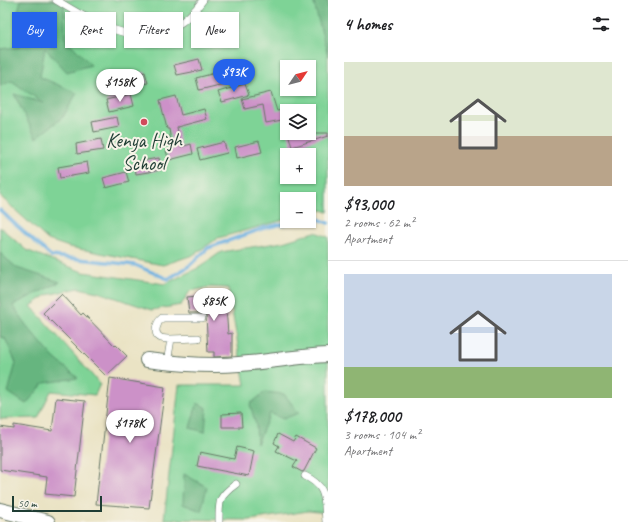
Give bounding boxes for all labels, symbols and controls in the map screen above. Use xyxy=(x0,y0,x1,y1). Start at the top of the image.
chip: Buy xyxy=(12,12,57,48)
chip: Rent xyxy=(65,12,116,48)
chip: Filters xyxy=(124,12,183,48)
chip: New xyxy=(191,12,239,48)
icon: filters xyxy=(590,13,612,35)
text: 4 homes xyxy=(344,14,392,35)
pin: $93K xyxy=(210,59,258,93)
north arrow xyxy=(280,60,316,96)
map controls xyxy=(280,60,316,228)
text: $93K xyxy=(222,64,246,80)
pin: $158K xyxy=(92,69,148,103)
text: $158K xyxy=(105,74,135,90)
icon: home xyxy=(442,88,514,160)
button: layers xyxy=(280,104,316,140)
marker: Kenya High School xyxy=(139,117,149,127)
place label: Kenya High School xyxy=(106,128,184,176)
button: + xyxy=(280,148,316,184)
button: − xyxy=(280,192,316,228)
text: $93,000 xyxy=(344,194,393,215)
text: 2 rooms · 62 m² xyxy=(344,215,414,231)
text: Apartment xyxy=(344,231,392,247)
pin: $85K xyxy=(190,288,238,322)
text: $85K xyxy=(202,293,226,309)
icon: home xyxy=(442,300,514,372)
text: $178,000 xyxy=(344,406,401,427)
pin: $178K xyxy=(102,410,158,444)
text: $178K xyxy=(115,415,145,431)
text: 3 rooms · 104 m² xyxy=(344,427,420,443)
text: Apartment xyxy=(344,443,392,459)
scale bar xyxy=(12,494,102,513)
text: 50 m xyxy=(18,496,37,510)

